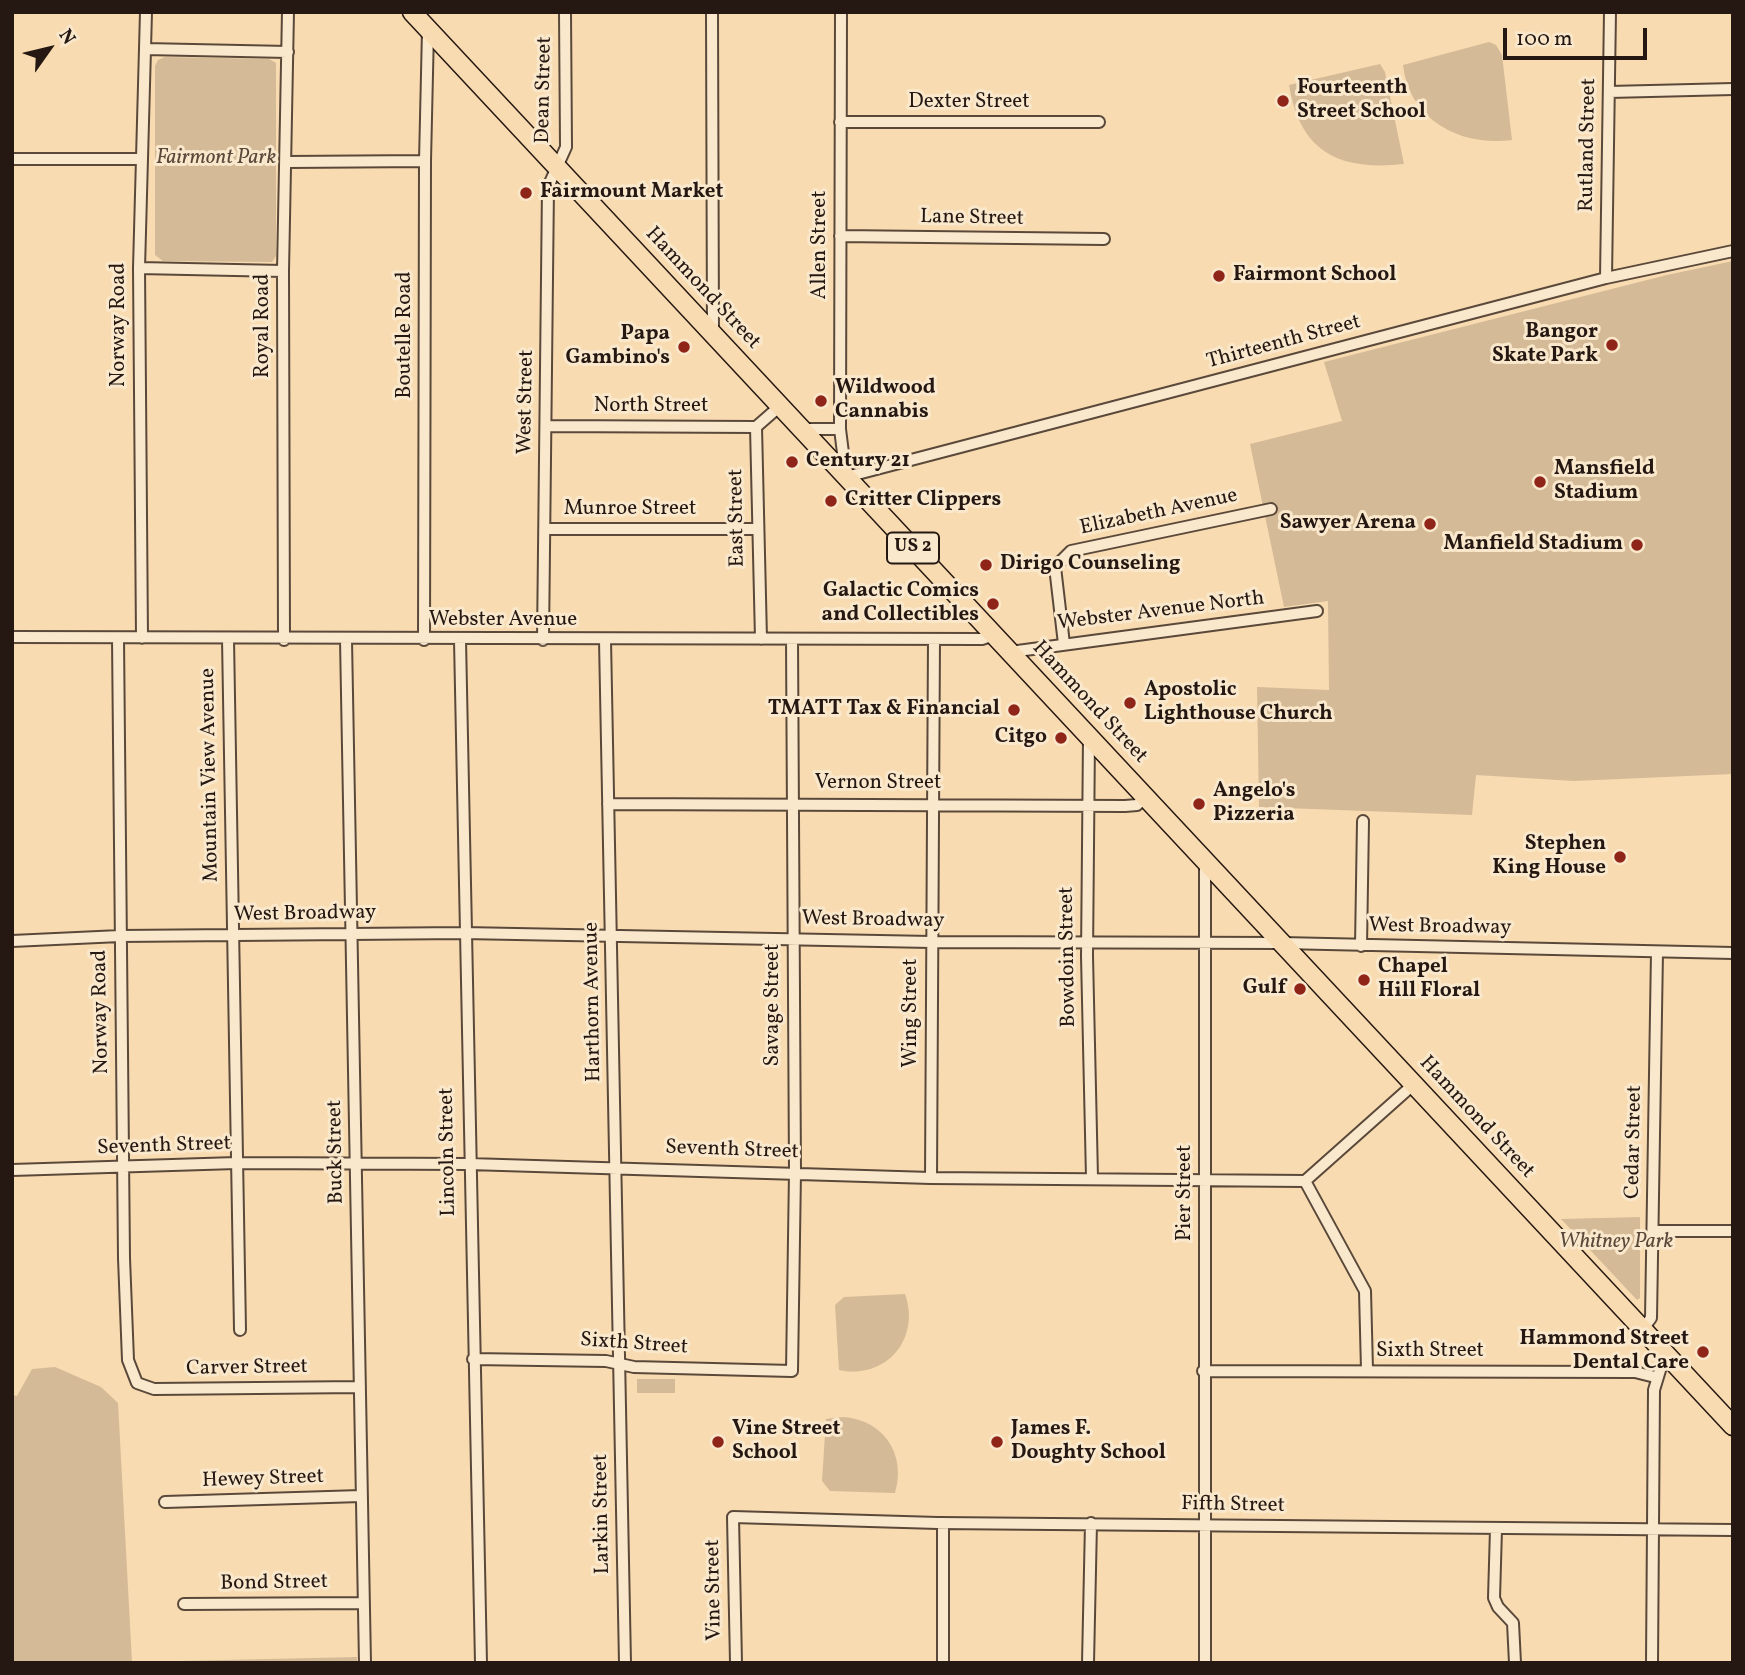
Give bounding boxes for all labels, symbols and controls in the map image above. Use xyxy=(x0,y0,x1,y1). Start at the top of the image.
north arrow xyxy=(14,14,84,84)
scale bar xyxy=(1507,14,1650,58)
text: N xyxy=(52,24,81,50)
text: 100 m xyxy=(1516,25,1573,54)
street label: Dean Street xyxy=(531,36,559,144)
place label: Fourteenth Street School xyxy=(1297,76,1426,126)
street label: Rutland Street xyxy=(1575,78,1603,212)
street label: Dexter Street xyxy=(908,90,1030,116)
marker: Fourteenth Street School xyxy=(1275,93,1291,109)
park label: Fairmont Park xyxy=(156,146,276,172)
place label: Fairmount Market xyxy=(540,180,723,206)
marker: Fairmount Market xyxy=(518,185,534,201)
street label: Allen Street xyxy=(808,190,834,300)
street label: Lane Street xyxy=(920,205,1024,233)
street label: Hammond Street xyxy=(639,223,765,355)
street label: Norway Road xyxy=(107,263,133,387)
place label: Fairmont School xyxy=(1233,263,1396,289)
marker: Fairmont School xyxy=(1211,268,1227,284)
street label: Boutelle Road xyxy=(393,271,419,399)
street label: Royal Road xyxy=(251,274,277,378)
street label: Thirteenth Street xyxy=(1204,310,1364,376)
place label: Bangor Skate Park xyxy=(1492,320,1598,370)
place label: Papa Gambino's xyxy=(565,322,670,372)
marker: Bangor Skate Park xyxy=(1604,337,1620,353)
marker: Papa Gambino's xyxy=(676,339,692,355)
street label: West Street xyxy=(513,349,541,455)
place label: Wildwood Cannabis xyxy=(835,376,936,426)
marker: Wildwood Cannabis xyxy=(813,393,829,409)
street label: North Street xyxy=(594,394,708,420)
place label: Century 21 xyxy=(806,449,910,475)
marker: Century 21 xyxy=(784,454,800,470)
place label: Mansfield Stadium xyxy=(1554,457,1655,507)
street label: East Street xyxy=(725,468,751,568)
marker: Mansfield Stadium xyxy=(1532,474,1548,490)
street label: Elizabeth Avenue xyxy=(1078,484,1240,542)
place label: Critter Clippers xyxy=(845,488,1001,514)
marker: Critter Clippers xyxy=(823,493,839,509)
street label: Munroe Street xyxy=(564,497,696,523)
place label: Sawyer Arena xyxy=(1280,511,1416,537)
marker: Sawyer Arena xyxy=(1422,516,1438,532)
place label: Manfield Stadium xyxy=(1443,532,1623,558)
road number: US 2 xyxy=(887,533,939,564)
marker: Manfield Stadium xyxy=(1629,537,1645,553)
place label: Dirigo Counseling xyxy=(1000,552,1180,578)
marker: Dirigo Counseling xyxy=(978,557,994,573)
place label: Galactic Comics and Collectibles xyxy=(821,579,979,629)
street label: Webster Avenue North xyxy=(1056,587,1266,637)
marker: Galactic Comics and Collectibles xyxy=(985,596,1001,612)
street label: Webster Avenue xyxy=(429,608,577,634)
street label: Hammond Street xyxy=(1026,637,1152,769)
street label: Mountain View Avenue xyxy=(197,668,225,882)
place label: Apostolic Lighthouse Church xyxy=(1144,678,1333,728)
marker: Apostolic Lighthouse Church xyxy=(1122,695,1138,711)
place label: TMATT Tax & Financial xyxy=(768,697,1000,723)
marker: TMATT Tax & Financial xyxy=(1006,702,1022,718)
place label: Citgo xyxy=(995,725,1047,751)
marker: Citgo xyxy=(1053,730,1069,746)
street label: Vernon Street xyxy=(815,771,941,797)
place label: Angelo's Pizzeria xyxy=(1213,779,1295,829)
marker: Angelo's Pizzeria xyxy=(1191,796,1207,812)
place label: Stephen King House xyxy=(1492,832,1606,882)
marker: Stephen King House xyxy=(1612,849,1628,865)
street label: Bowdoin Street xyxy=(1055,886,1083,1028)
street label: West Broadway xyxy=(233,901,377,929)
street label: West Broadway xyxy=(801,907,945,935)
street label: West Broadway xyxy=(1368,914,1512,942)
street label: Harthorn Avenue xyxy=(580,922,608,1082)
street label: Savage Street xyxy=(761,944,787,1066)
street label: Norway Road xyxy=(88,949,116,1075)
place label: Chapel Hill Floral xyxy=(1378,955,1480,1005)
street label: Wing Street xyxy=(899,958,925,1068)
marker: Chapel Hill Floral xyxy=(1356,972,1372,988)
place label: Gulf xyxy=(1243,976,1286,1002)
marker: Gulf xyxy=(1292,981,1308,997)
street label: Hammond Street xyxy=(1413,1052,1539,1184)
street label: Cedar Street xyxy=(1621,1085,1649,1199)
street label: Lincoln Street xyxy=(435,1087,463,1217)
street label: Buck Street xyxy=(323,1100,351,1204)
street label: Seventh Street xyxy=(97,1132,231,1162)
street label: Seventh Street xyxy=(665,1136,799,1166)
street label: Pier Street xyxy=(1173,1145,1199,1241)
park label: Whitney Park xyxy=(1559,1230,1673,1256)
place label: Hammond Street Dental Care xyxy=(1520,1327,1689,1377)
street label: Sixth Street xyxy=(579,1329,689,1361)
street label: Sixth Street xyxy=(1376,1339,1484,1365)
marker: Hammond Street Dental Care xyxy=(1695,1344,1711,1360)
street label: Carver Street xyxy=(186,1355,308,1383)
place label: Vine Street School xyxy=(732,1417,840,1467)
place label: James F. Doughty School xyxy=(1011,1417,1166,1467)
marker: Vine Street School xyxy=(710,1434,726,1450)
marker: James F. Doughty School xyxy=(989,1434,1005,1450)
street label: Larkin Street xyxy=(589,1454,617,1574)
street label: Hewey Street xyxy=(202,1465,324,1495)
street label: Fifth Street xyxy=(1181,1492,1285,1520)
street label: Vine Street xyxy=(702,1539,728,1641)
street label: Bond Street xyxy=(220,1570,328,1598)

